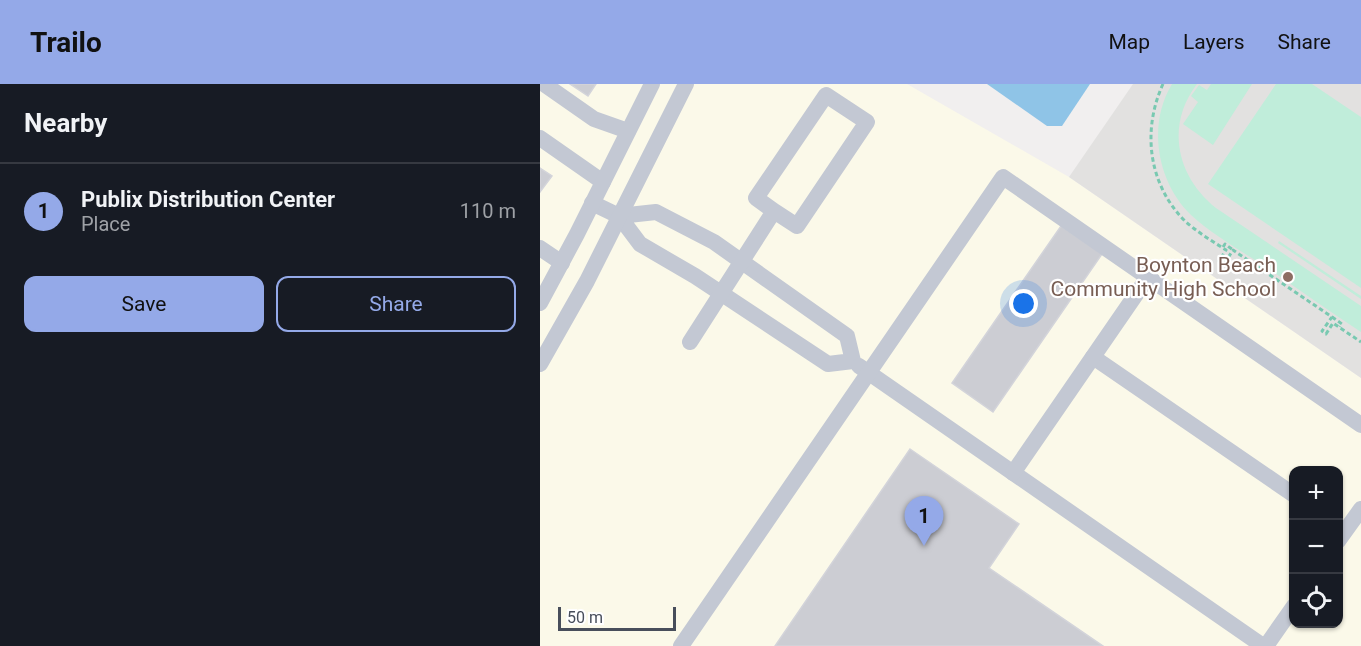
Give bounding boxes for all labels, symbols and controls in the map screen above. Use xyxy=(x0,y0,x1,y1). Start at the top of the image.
text: Trailo xyxy=(30,26,102,59)
text: Map xyxy=(1108,30,1150,54)
text: Layers xyxy=(1183,30,1244,54)
text: Share xyxy=(1277,30,1331,54)
text: Nearby xyxy=(24,108,107,138)
text: Publix Distribution Center xyxy=(81,187,335,212)
text: 1 xyxy=(38,199,49,223)
text: 110 m xyxy=(460,199,516,223)
text: Place xyxy=(81,212,130,236)
place label: Boynton Beach Community High School xyxy=(1050,253,1276,301)
marker: Boynton Beach Community High School xyxy=(1281,270,1295,284)
button: Save xyxy=(24,276,264,332)
button: Share xyxy=(276,276,516,332)
your location xyxy=(1009,289,1038,318)
map controls xyxy=(1289,466,1343,628)
button: + xyxy=(1289,466,1343,520)
pin: 1 xyxy=(904,496,944,546)
button: − xyxy=(1289,520,1343,574)
button: locate xyxy=(1289,574,1343,628)
scale bar xyxy=(558,604,676,632)
text: 50 m xyxy=(567,608,603,627)

